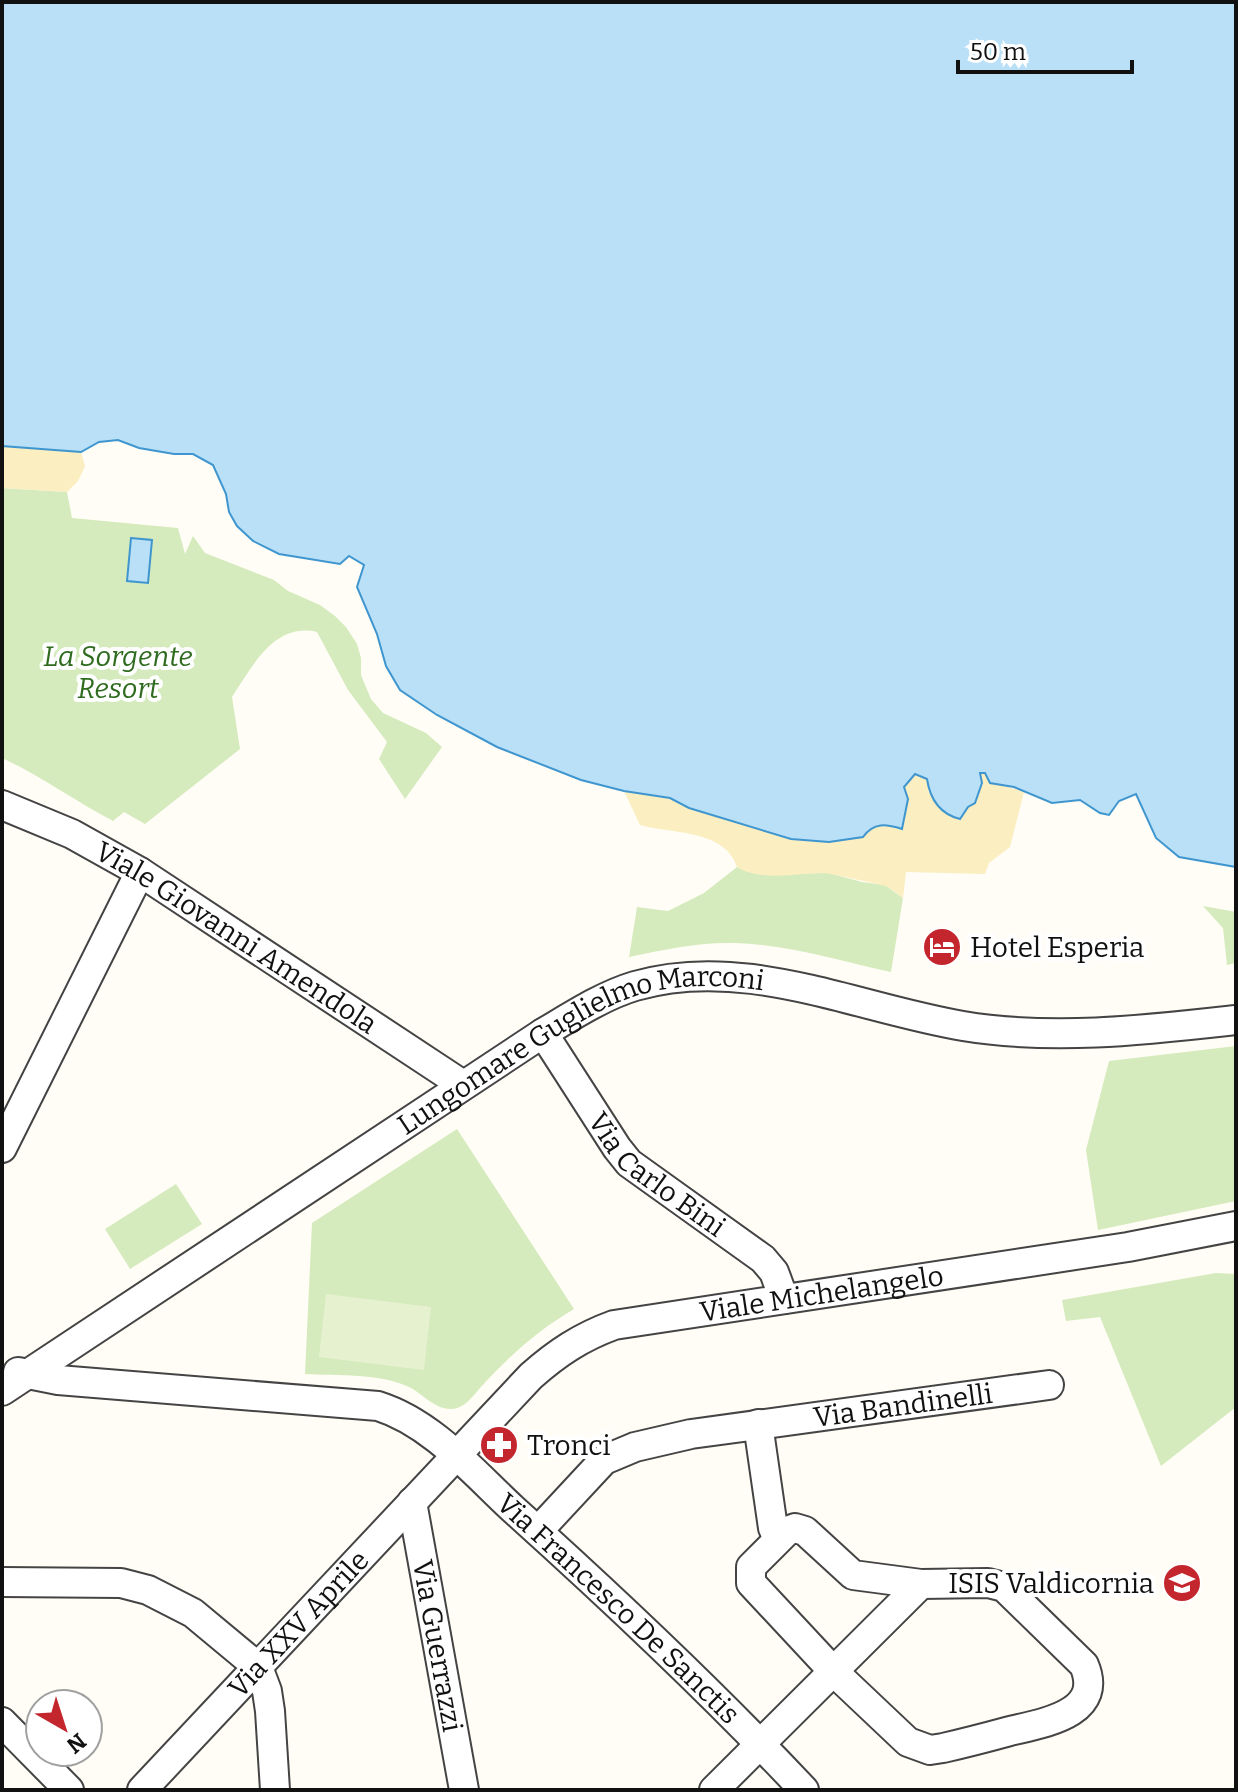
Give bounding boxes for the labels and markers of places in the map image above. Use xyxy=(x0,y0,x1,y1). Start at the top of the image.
hotel icon: Hotel Esperia xyxy=(921,926,963,968)
place label: Hotel Esperia xyxy=(970,931,1144,964)
pharmacy icon: Tronci xyxy=(478,1424,520,1466)
place label: Tronci xyxy=(527,1429,611,1462)
school or university icon: ISIS Valdicornia xyxy=(1161,1562,1203,1604)
place label: ISIS Valdicornia xyxy=(948,1567,1154,1600)

